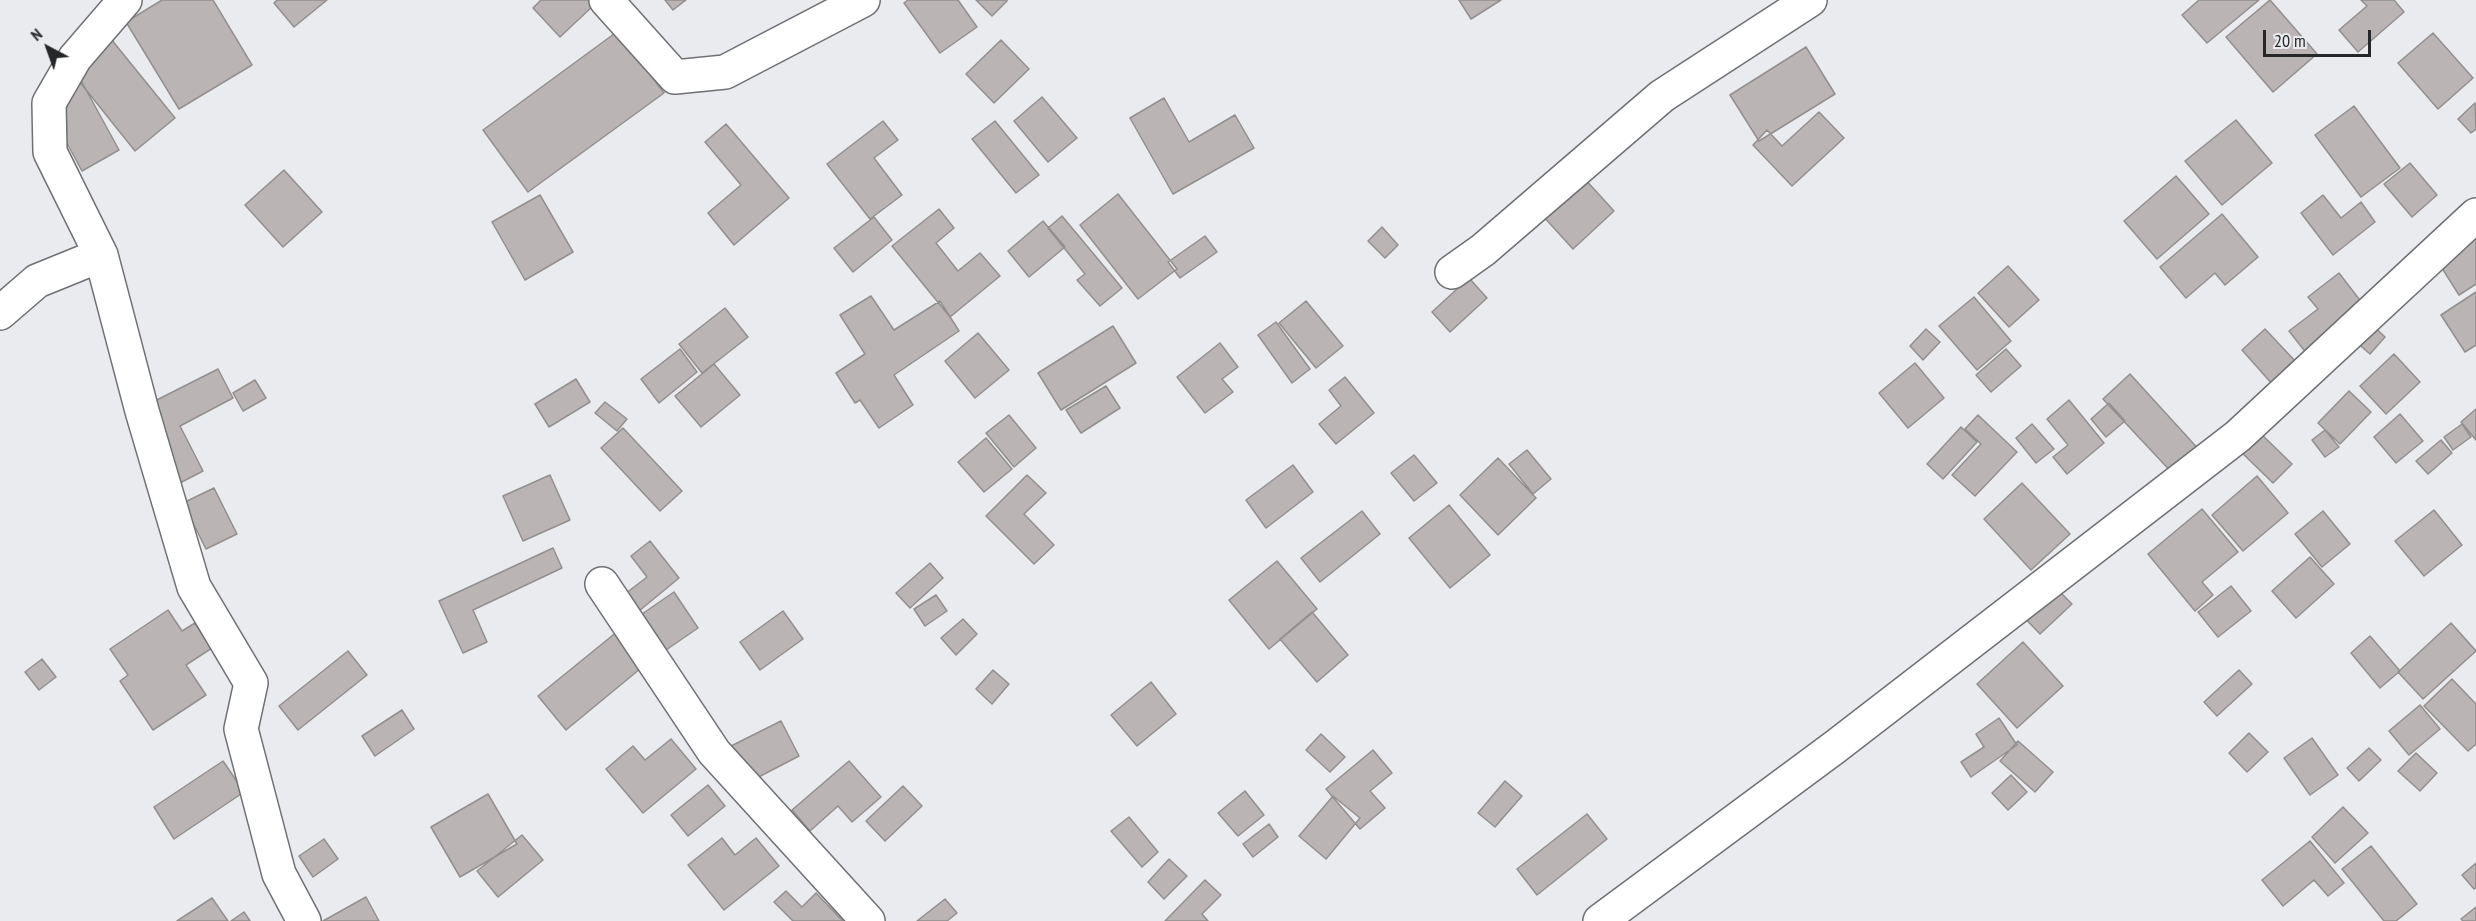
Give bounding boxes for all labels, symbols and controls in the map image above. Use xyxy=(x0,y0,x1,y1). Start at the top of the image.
north arrow xyxy=(18,18,78,78)
scale bar xyxy=(2266,18,2374,56)
text: N xyxy=(26,24,46,45)
text: 20 m xyxy=(2274,29,2306,52)

